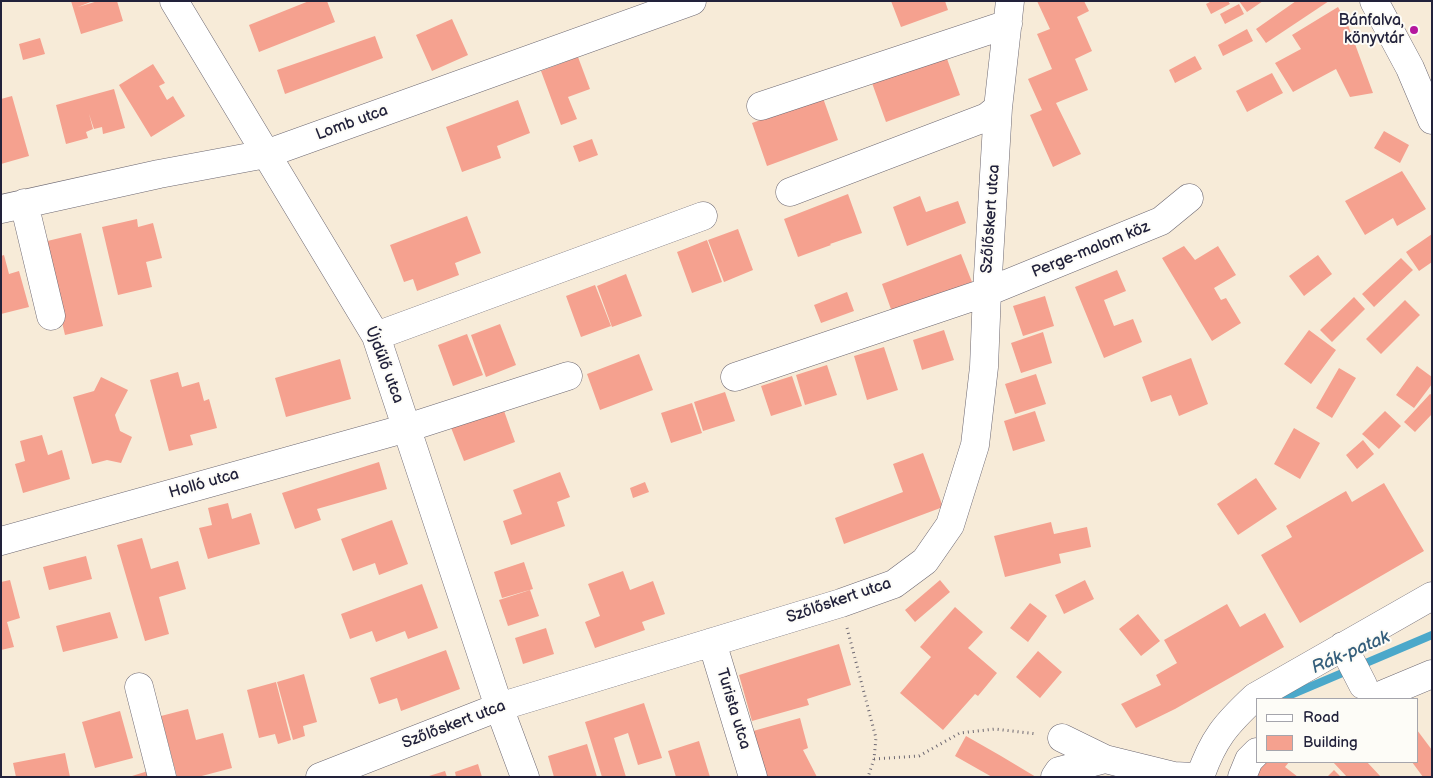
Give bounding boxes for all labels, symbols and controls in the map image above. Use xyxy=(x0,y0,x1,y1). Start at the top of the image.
place label: Bánfalva, könyvtár xyxy=(1338,11,1404,49)
marker: Bánfalva, könyvtár xyxy=(1408,24,1420,36)
street label: Lomb utca xyxy=(313,101,391,145)
street label: Szőlőskert utca xyxy=(978,164,1004,274)
street label: Perge-malom köz xyxy=(1029,218,1153,282)
street label: Újdűlő utca xyxy=(361,324,407,406)
street label: Holló utca xyxy=(167,465,241,503)
street label: Szőlőskert utca xyxy=(784,574,894,628)
water label: Rák-patak xyxy=(1309,627,1393,679)
street label: Turista utca xyxy=(712,666,754,752)
street label: Szőlőskert utca xyxy=(399,696,509,754)
legend xyxy=(1256,698,1418,763)
text: Road xyxy=(1303,708,1339,727)
text: Building xyxy=(1303,733,1358,752)

